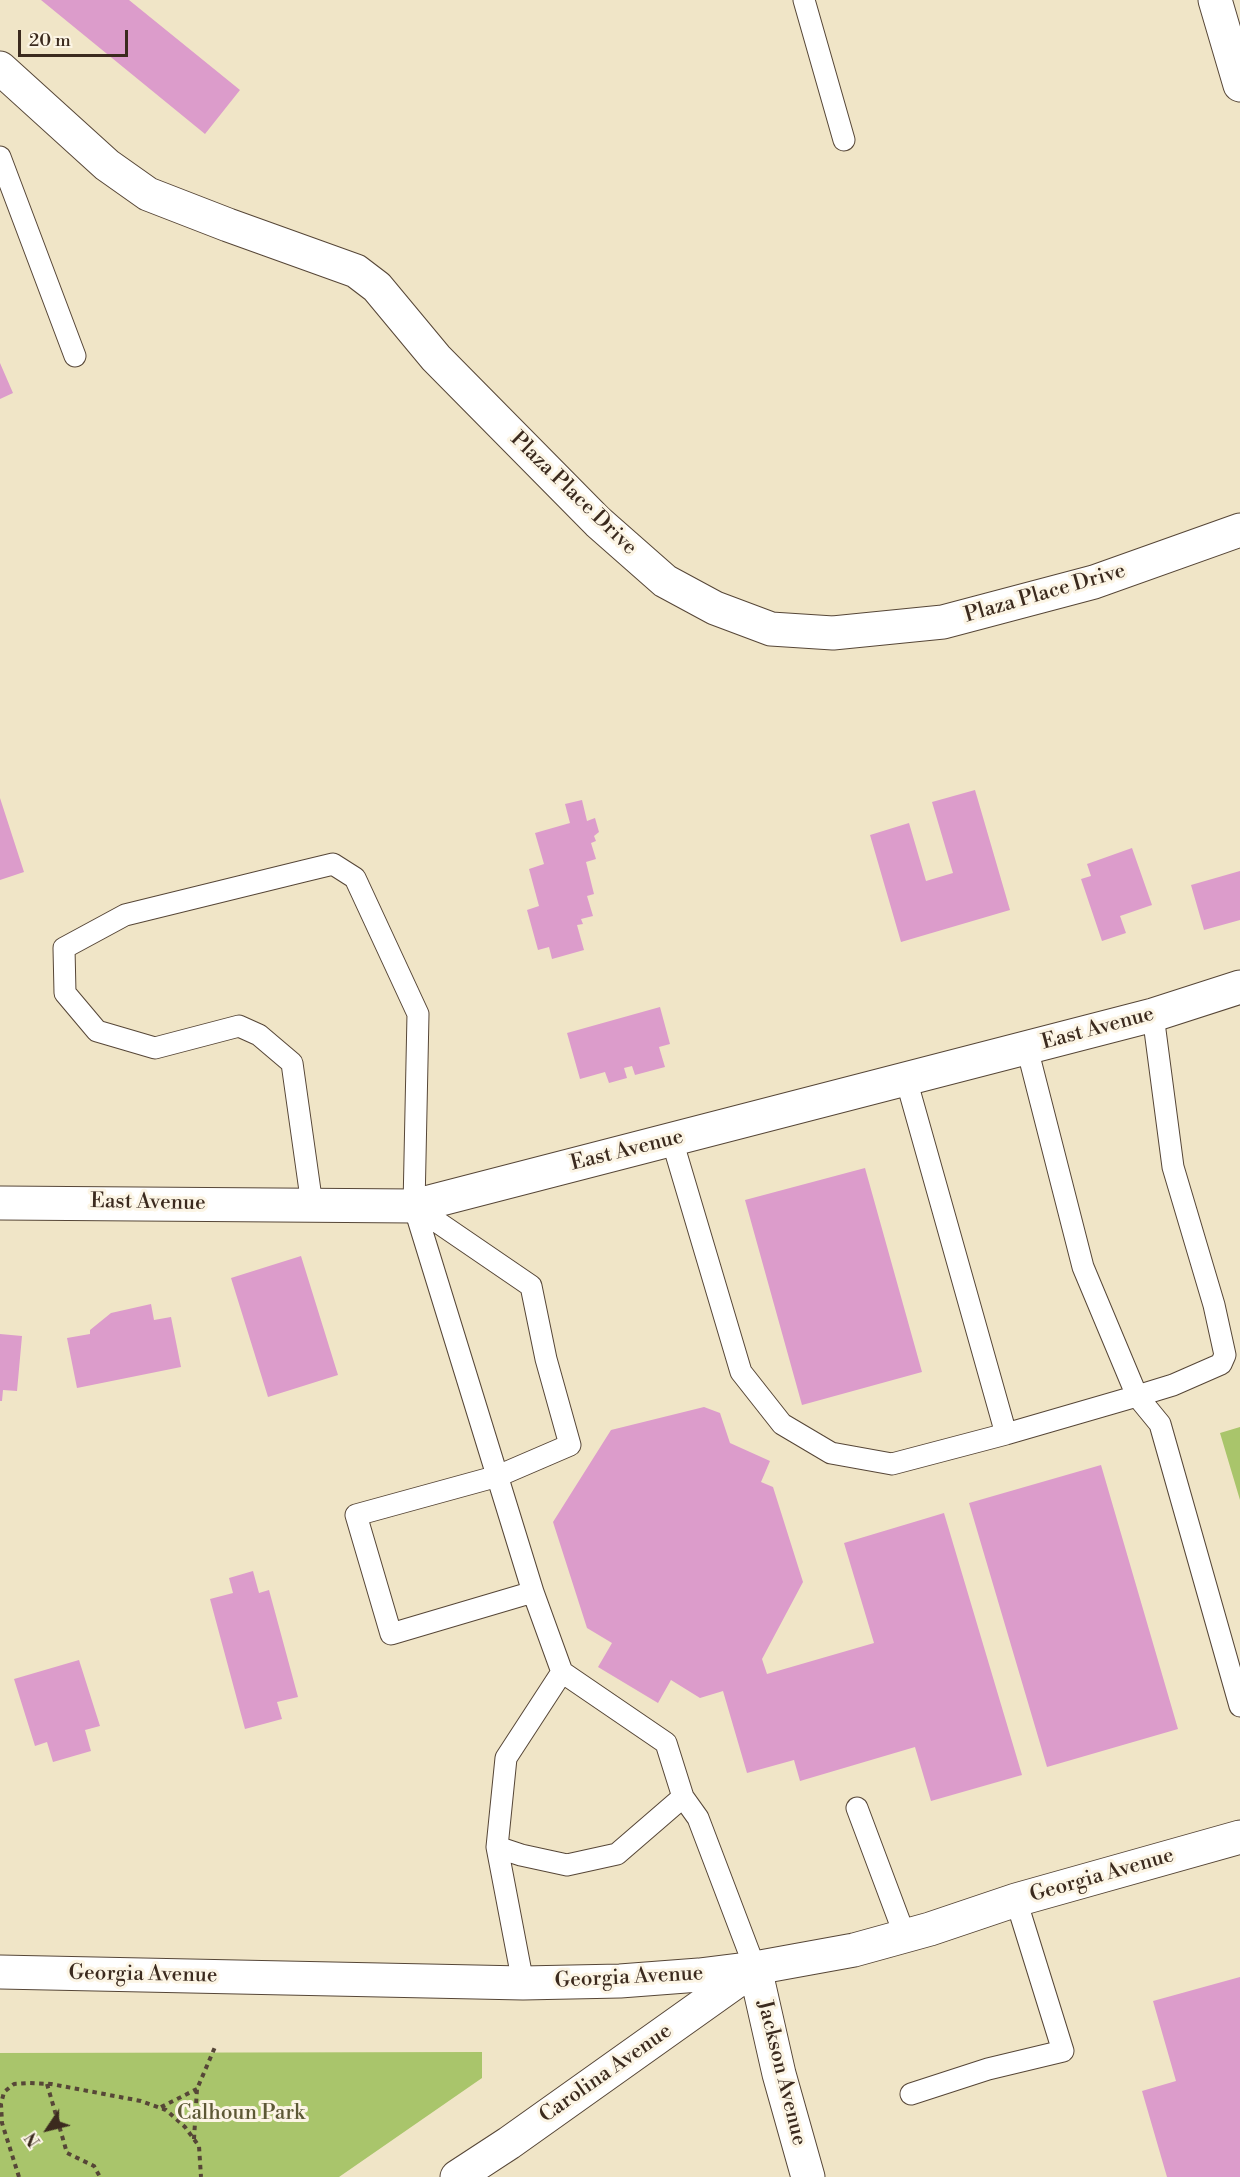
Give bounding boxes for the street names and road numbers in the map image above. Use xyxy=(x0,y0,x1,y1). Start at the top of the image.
street label: Plaza Place Drive xyxy=(504,427,642,561)
street label: Plaza Place Drive xyxy=(962,559,1128,629)
street label: East Avenue xyxy=(1039,1002,1157,1056)
street label: East Avenue xyxy=(568,1125,686,1177)
street label: East Avenue xyxy=(90,1189,206,1217)
street label: Georgia Avenue xyxy=(1027,1843,1177,1909)
street label: Georgia Avenue xyxy=(68,1961,218,1989)
street label: Georgia Avenue xyxy=(554,1962,704,1994)
street label: Jackson Avenue xyxy=(751,1998,811,2148)
street label: Carolina Avenue xyxy=(535,2019,677,2129)

